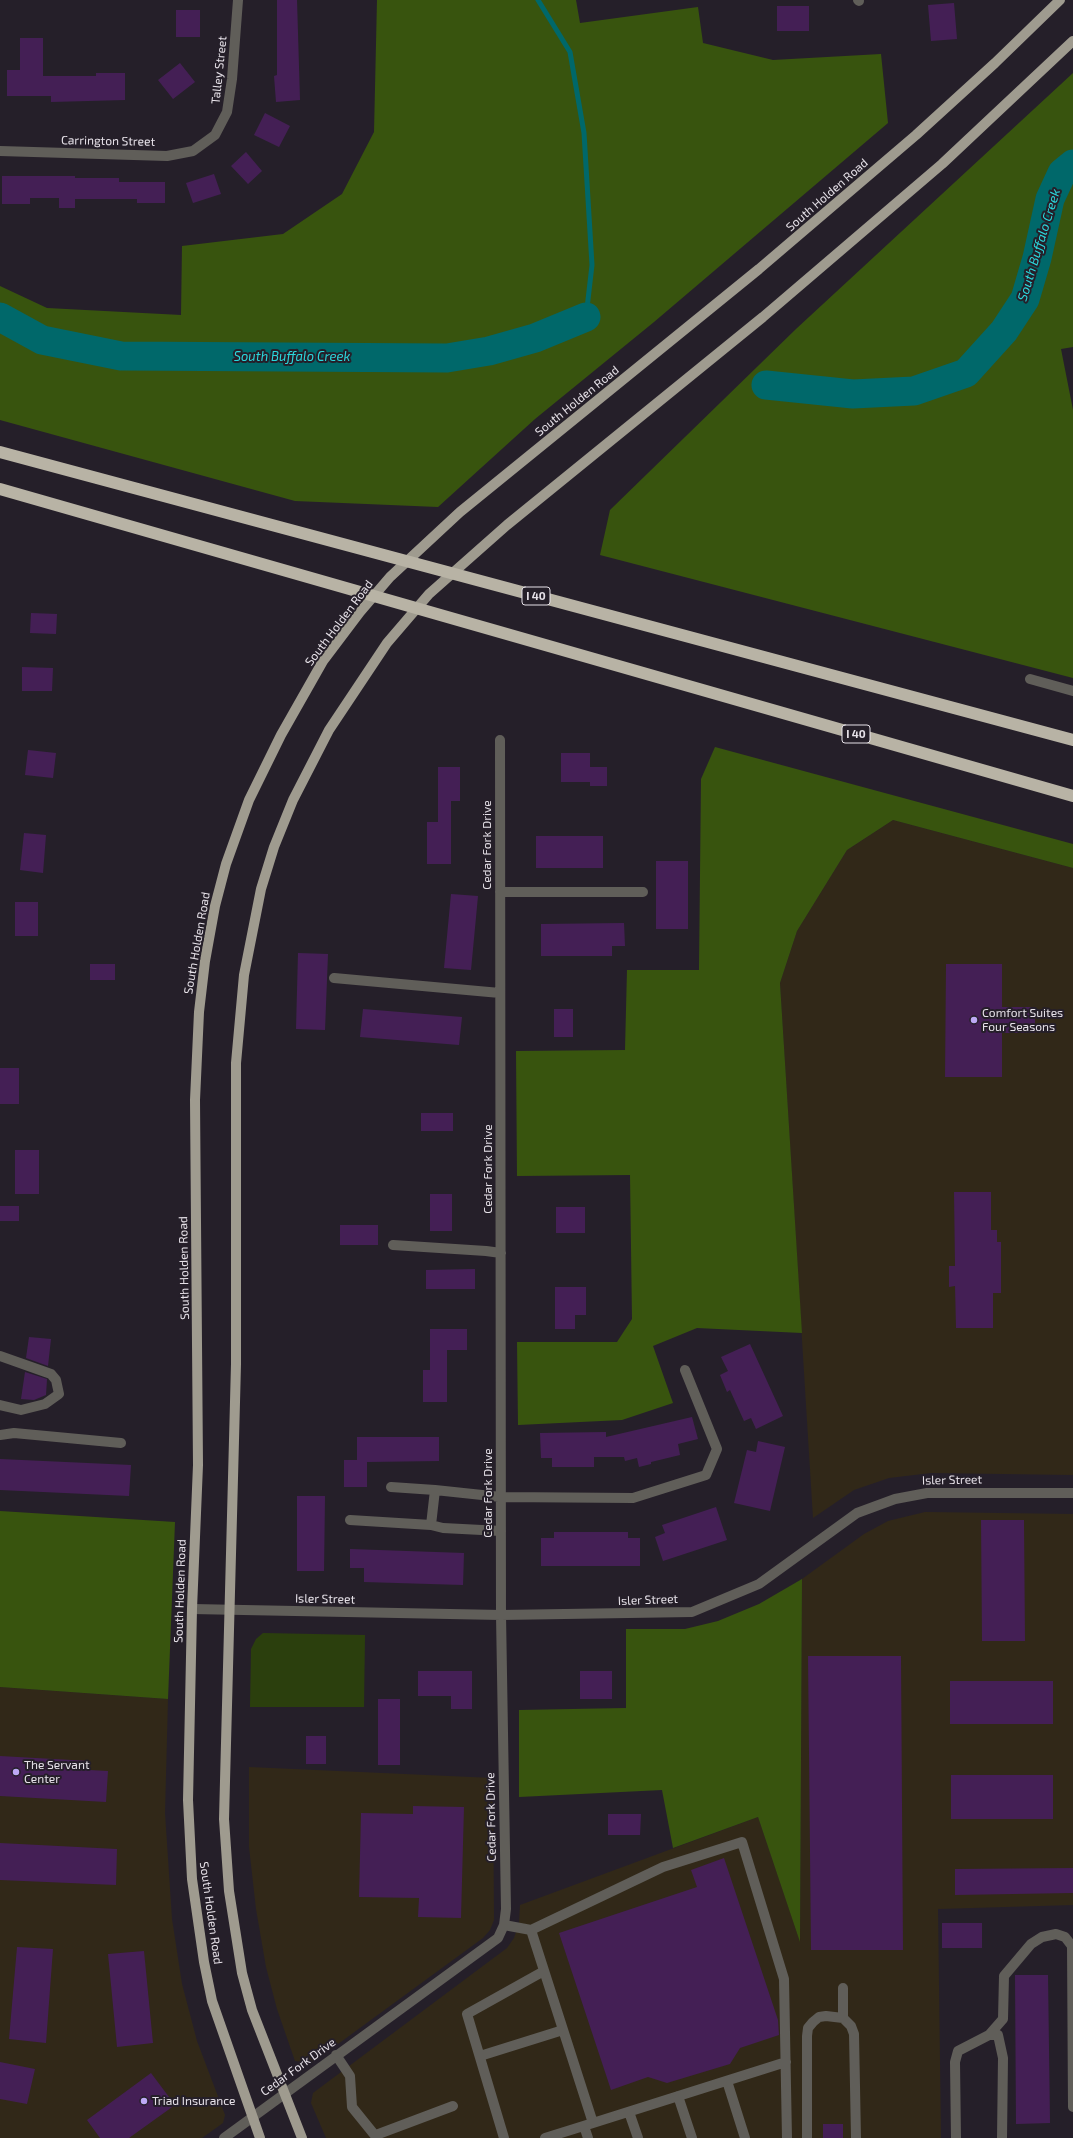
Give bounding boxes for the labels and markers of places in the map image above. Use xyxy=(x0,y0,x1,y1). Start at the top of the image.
place label: Comfort Suites Four Seasons xyxy=(982,1006,1063,1034)
marker: Comfort Suites Four Seasons xyxy=(969,1015,979,1025)
place label: The Servant Center xyxy=(24,1758,89,1786)
marker: The Servant Center xyxy=(11,1767,21,1777)
place label: Triad Insurance xyxy=(152,2094,235,2108)
marker: Triad Insurance xyxy=(139,2096,149,2106)

